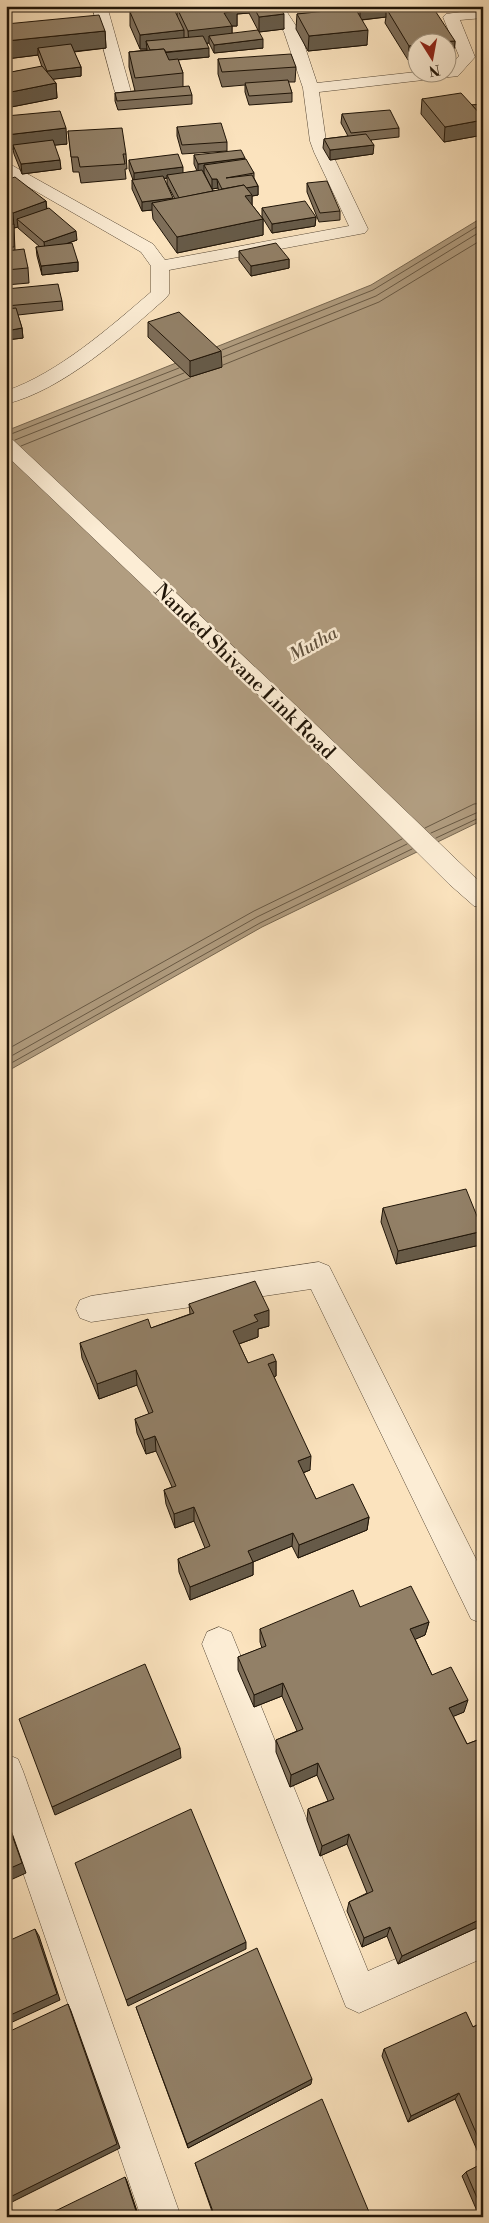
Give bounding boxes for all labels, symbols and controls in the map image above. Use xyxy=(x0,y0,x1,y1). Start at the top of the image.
north arrow xyxy=(406,32,456,82)
text: N xyxy=(427,60,441,80)
street label: Nanded Shivane Link Road xyxy=(148,579,340,766)
water label: Mutha xyxy=(285,621,342,667)

